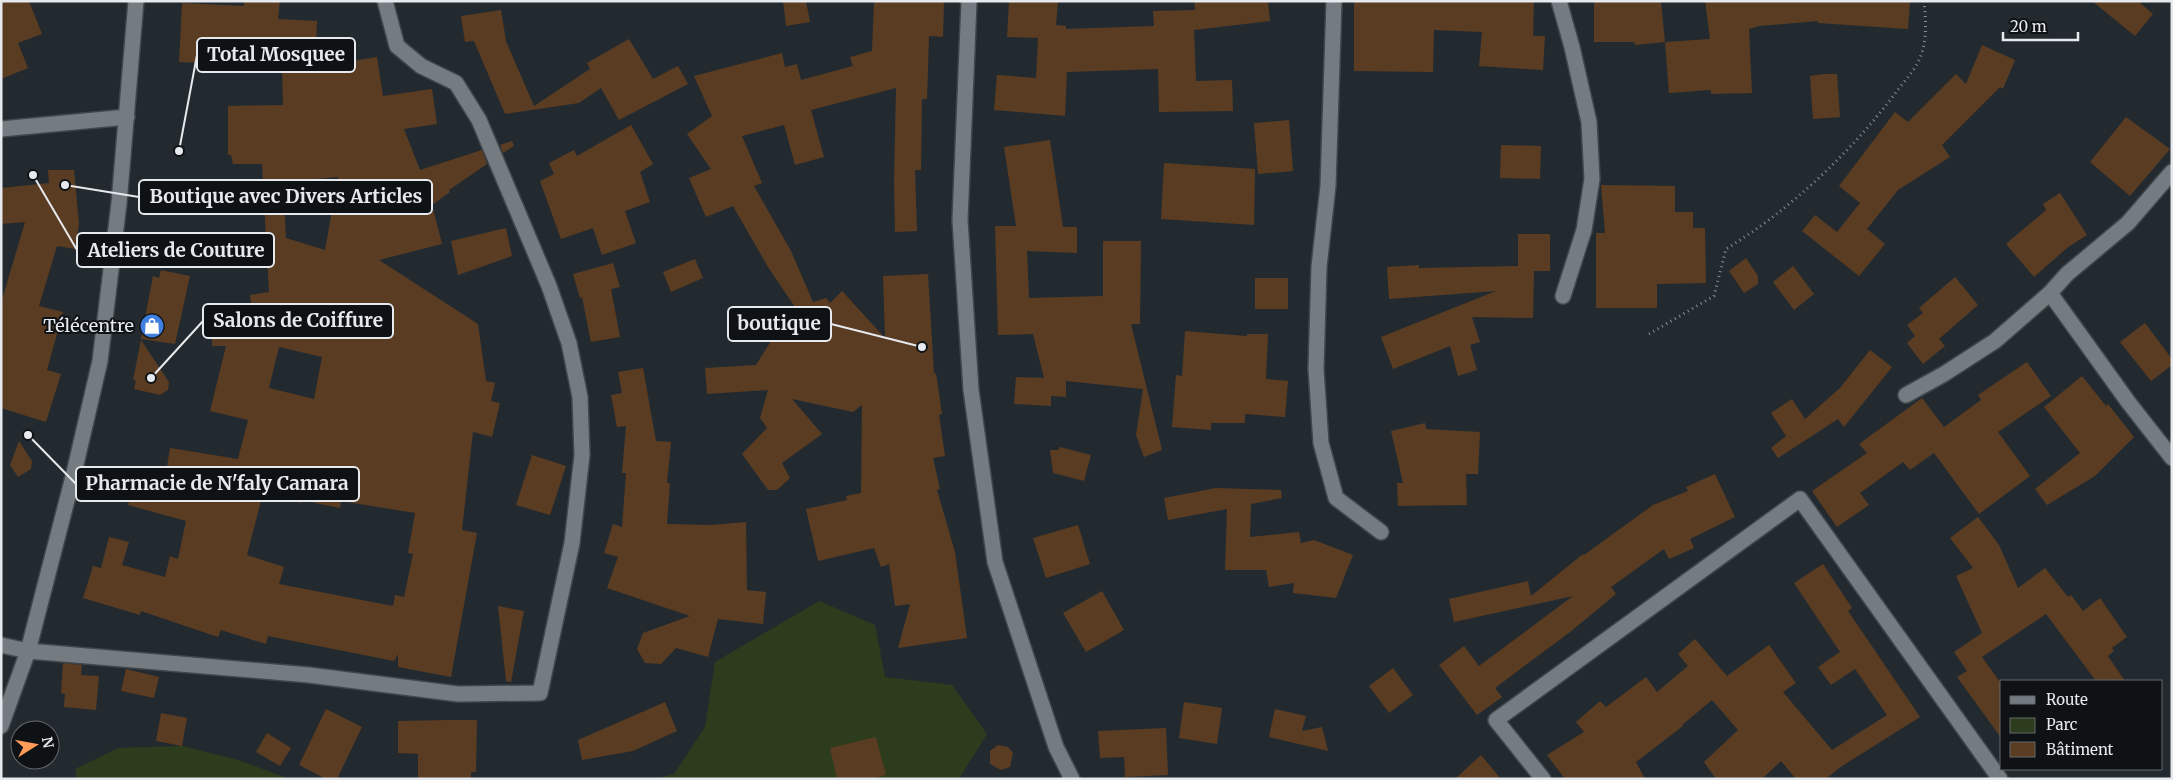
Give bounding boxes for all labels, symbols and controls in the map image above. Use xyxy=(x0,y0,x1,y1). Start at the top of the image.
scale bar xyxy=(2003,10,2078,42)
text: 20 m xyxy=(2010,17,2047,36)
callout: Total Mosquee xyxy=(197,38,355,72)
text: Total Mosquee xyxy=(207,42,345,66)
callout: Boutique avec Divers Articles xyxy=(139,180,432,214)
text: Boutique avec Divers Articles xyxy=(150,184,423,208)
callout: Ateliers de Couture xyxy=(77,233,274,267)
text: Ateliers de Couture xyxy=(86,238,265,262)
callout: Salons de Coiffure xyxy=(203,304,393,338)
callout: boutique xyxy=(728,307,831,341)
text: Salons de Coiffure xyxy=(213,308,383,332)
text: boutique xyxy=(737,311,821,335)
shop icon: Télécentre xyxy=(139,313,165,339)
place label: Télécentre xyxy=(43,314,134,337)
callout: Pharmacie de N'faly Camara xyxy=(76,467,359,501)
text: Pharmacie de N'faly Camara xyxy=(85,471,349,495)
legend xyxy=(2000,680,2163,770)
text: Route xyxy=(2046,690,2088,709)
text: Parc xyxy=(2046,715,2078,734)
north arrow xyxy=(10,720,60,770)
text: N xyxy=(38,735,58,750)
text: Bâtiment xyxy=(2046,740,2114,759)

